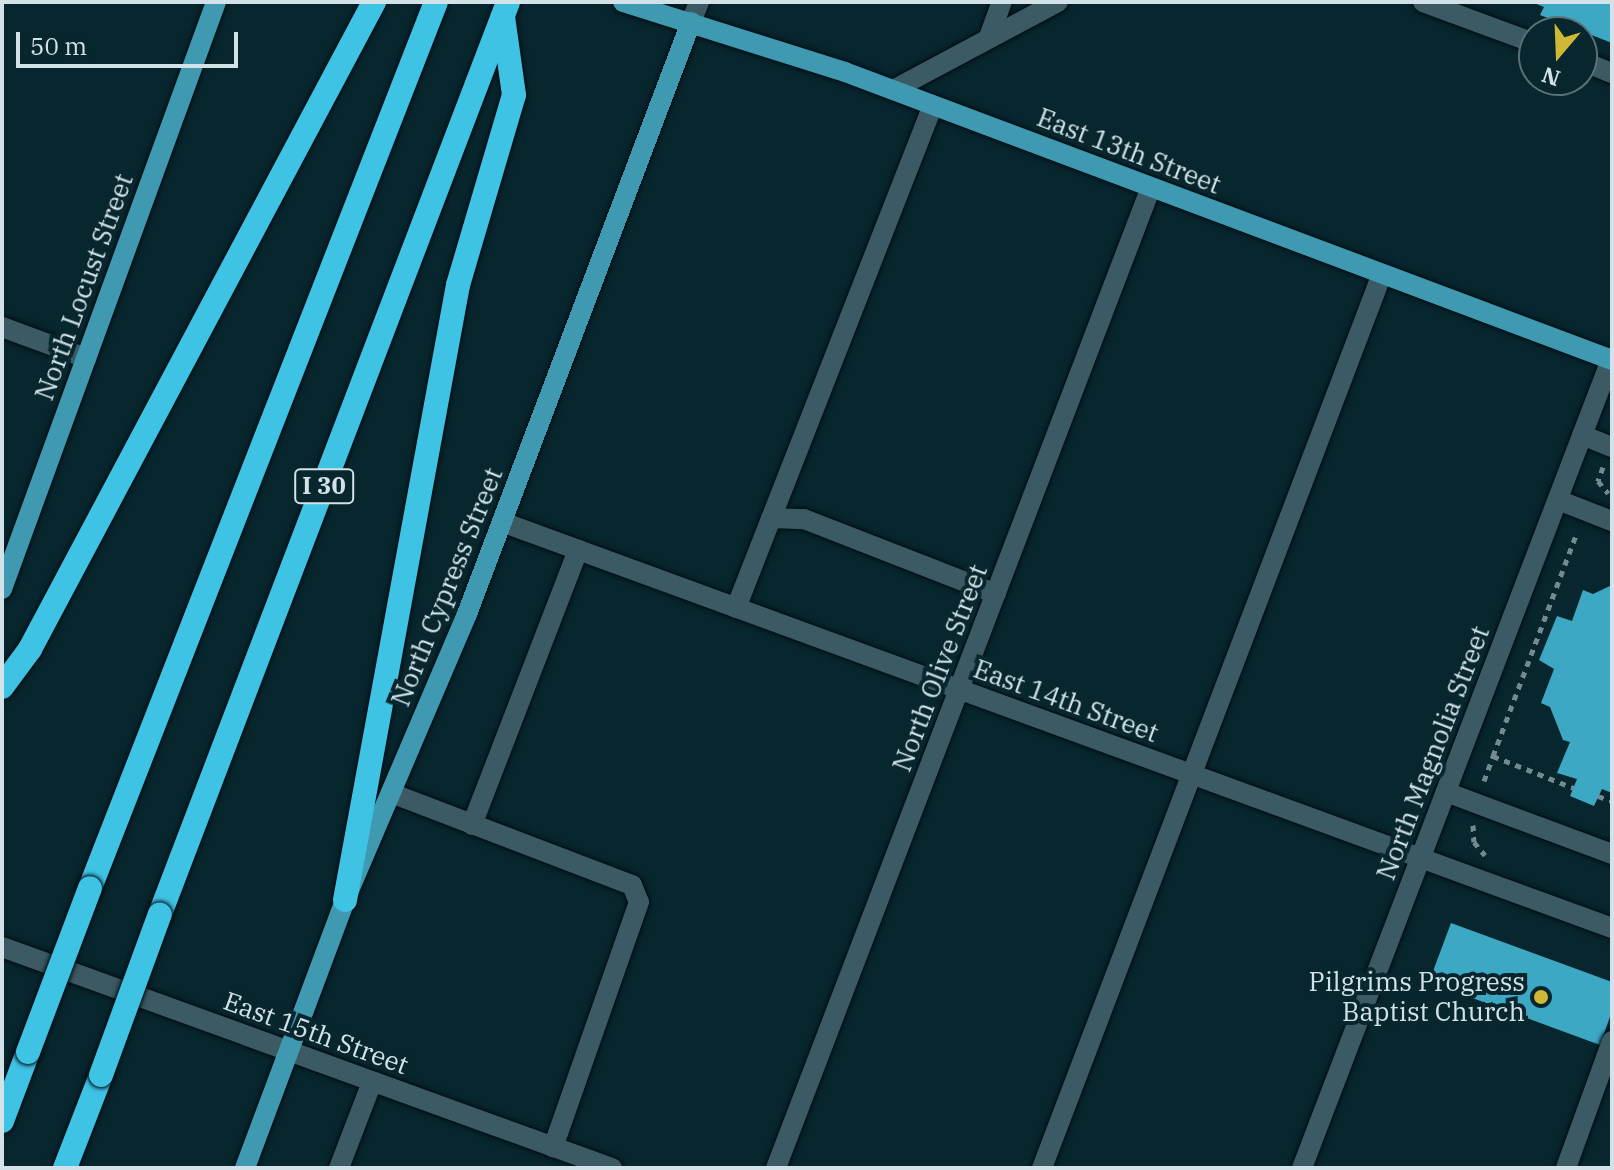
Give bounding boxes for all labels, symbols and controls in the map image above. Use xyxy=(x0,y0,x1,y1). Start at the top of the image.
scale bar xyxy=(20,16,242,66)
north arrow xyxy=(1518,16,1598,96)
text: 50 m xyxy=(30,30,87,62)
text: N xyxy=(1538,61,1564,94)
street label: East 13th Street xyxy=(1033,102,1225,200)
street label: North Locust Street xyxy=(29,170,139,404)
street label: North Cypress Street xyxy=(385,463,509,711)
road number: I 30 xyxy=(294,466,354,506)
street label: North Olive Street xyxy=(886,560,994,776)
street label: North Magnolia Street xyxy=(1370,622,1496,884)
street label: East 14th Street xyxy=(969,653,1163,749)
place label: Pilgrims Progress Baptist Church xyxy=(1308,966,1525,1028)
street label: East 15th Street xyxy=(219,985,413,1081)
marker: Pilgrims Progress Baptist Church xyxy=(1532,988,1550,1006)

